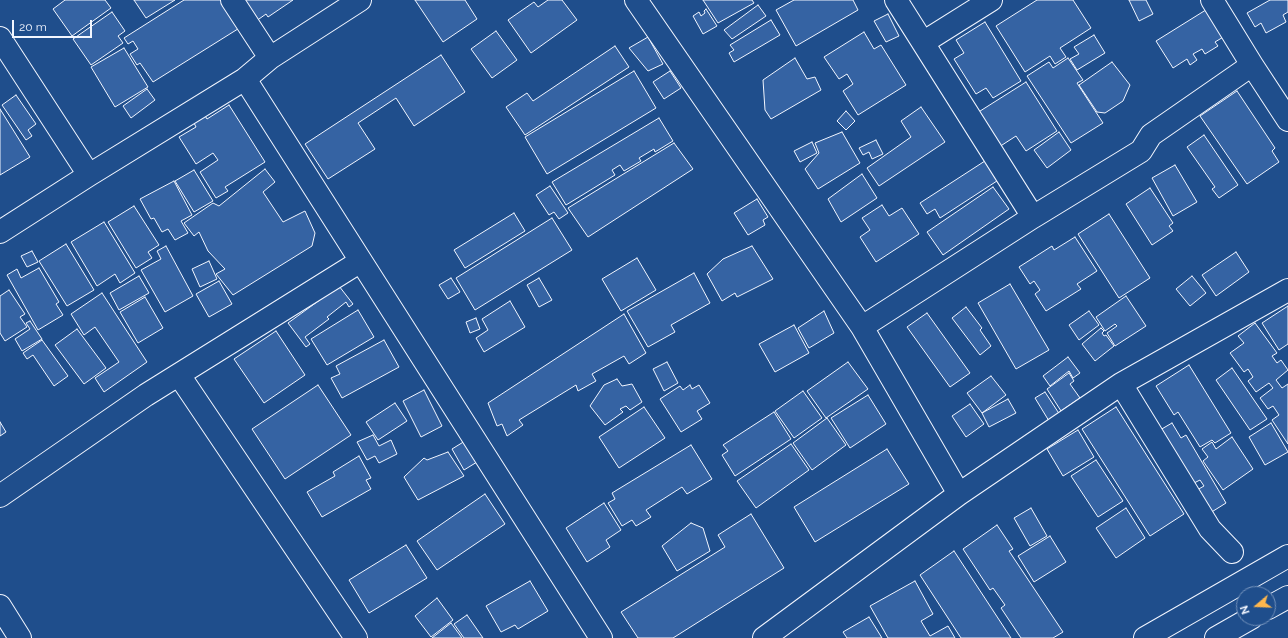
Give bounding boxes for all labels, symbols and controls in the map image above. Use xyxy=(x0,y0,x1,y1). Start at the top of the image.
scale bar xyxy=(14,12,94,38)
text: 20 m xyxy=(19,20,47,34)
north arrow xyxy=(1236,586,1276,626)
text: N xyxy=(1238,604,1253,616)

